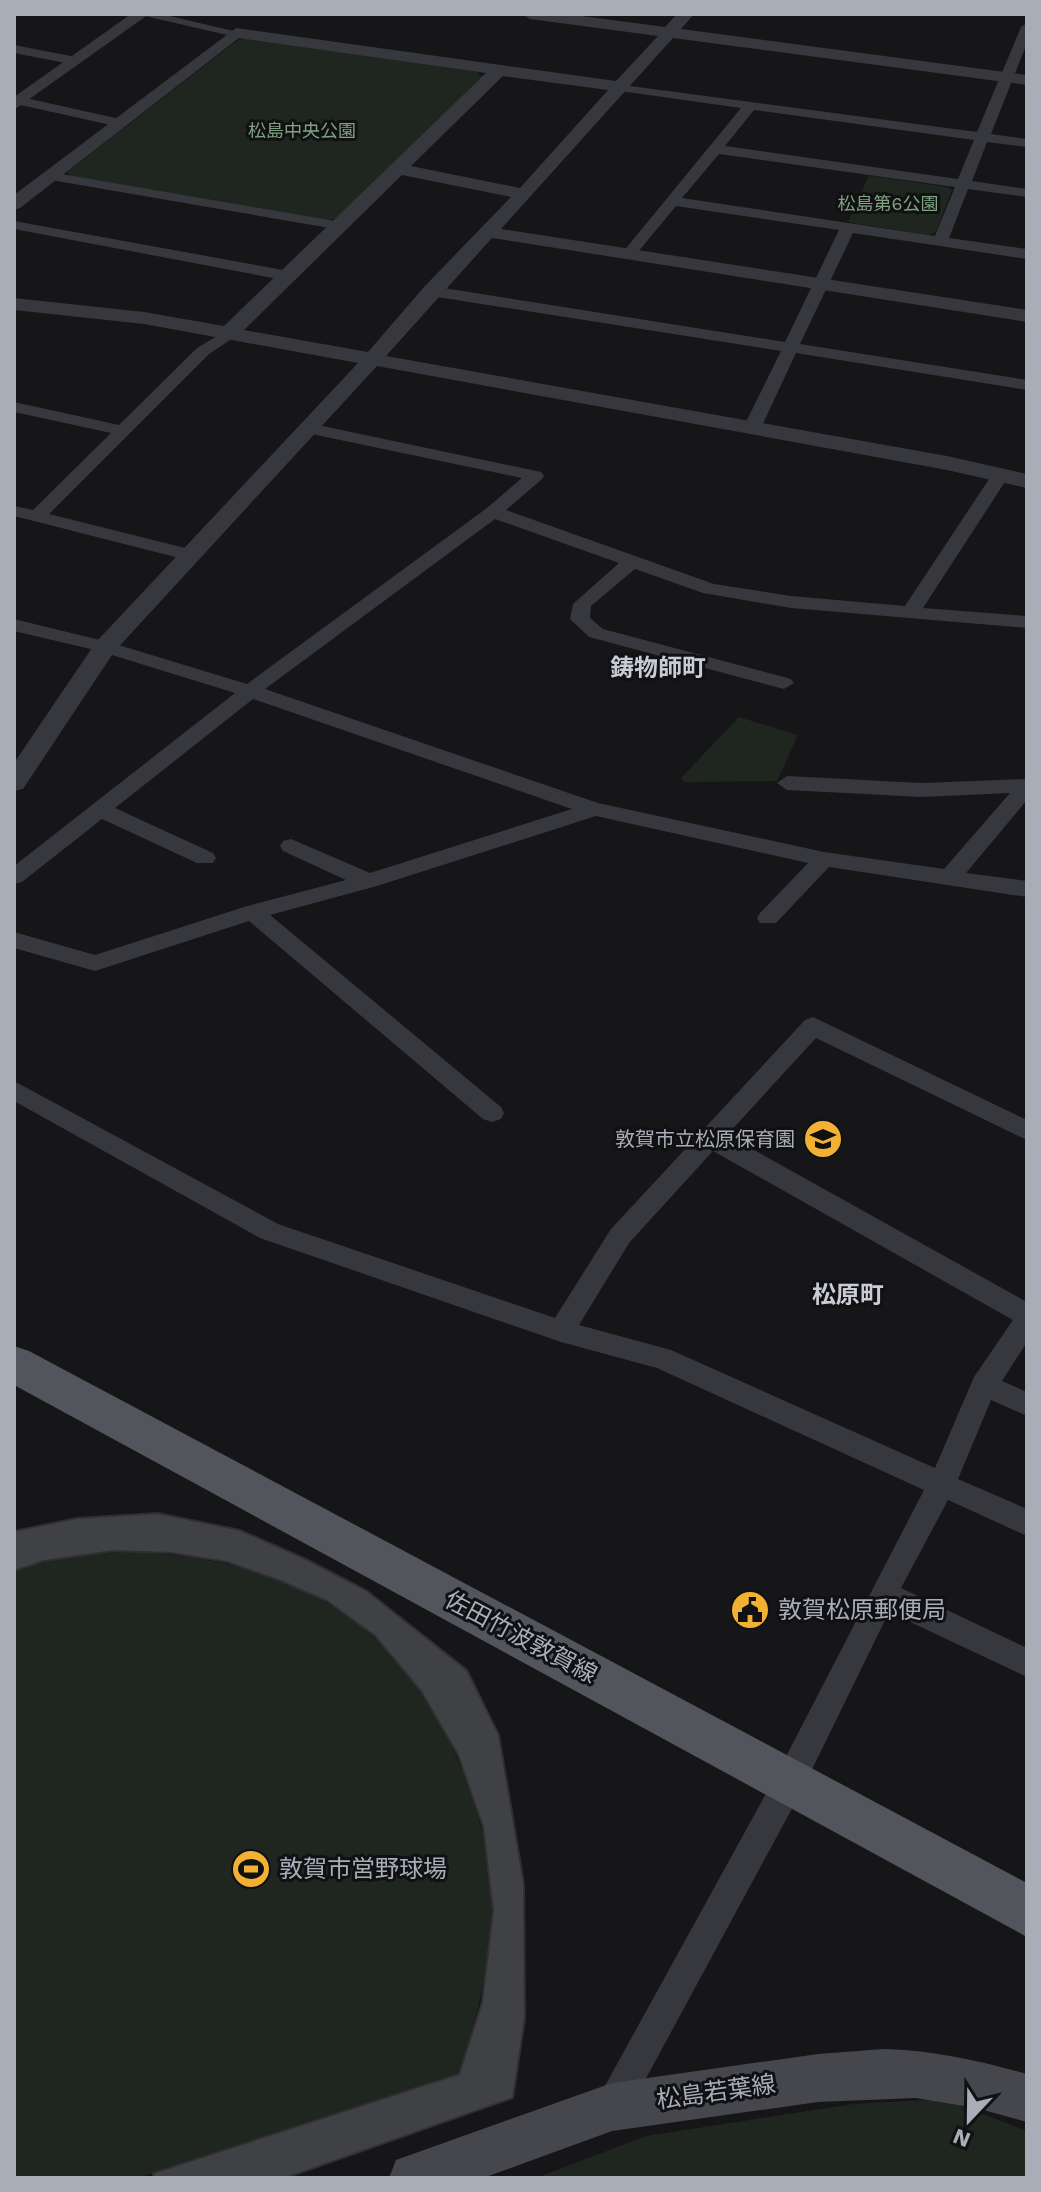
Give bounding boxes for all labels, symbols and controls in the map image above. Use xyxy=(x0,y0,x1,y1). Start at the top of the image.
park label: 松島中央公園 xyxy=(248,120,356,141)
park label: 松島第6公園 xyxy=(838,193,938,214)
district label: 鋳物師町 xyxy=(610,654,706,682)
school or university icon: 敦賀市立松原保育園 xyxy=(802,1118,844,1160)
place label: 敦賀市立松原保育園 xyxy=(615,1127,795,1151)
district label: 松原町 xyxy=(812,1281,884,1309)
street label: 佐田竹波敦賀線 xyxy=(440,1585,602,1689)
public building icon: 敦賀松原郵便局 xyxy=(729,1589,771,1631)
place label: 敦賀松原郵便局 xyxy=(778,1596,946,1624)
sports icon: 敦賀市営野球場 xyxy=(230,1848,272,1890)
place label: 敦賀市営野球場 xyxy=(279,1855,447,1883)
street label: 松島若葉線 xyxy=(655,2070,777,2114)
north arrow xyxy=(929,2080,1009,2160)
text: N xyxy=(949,2123,974,2153)

